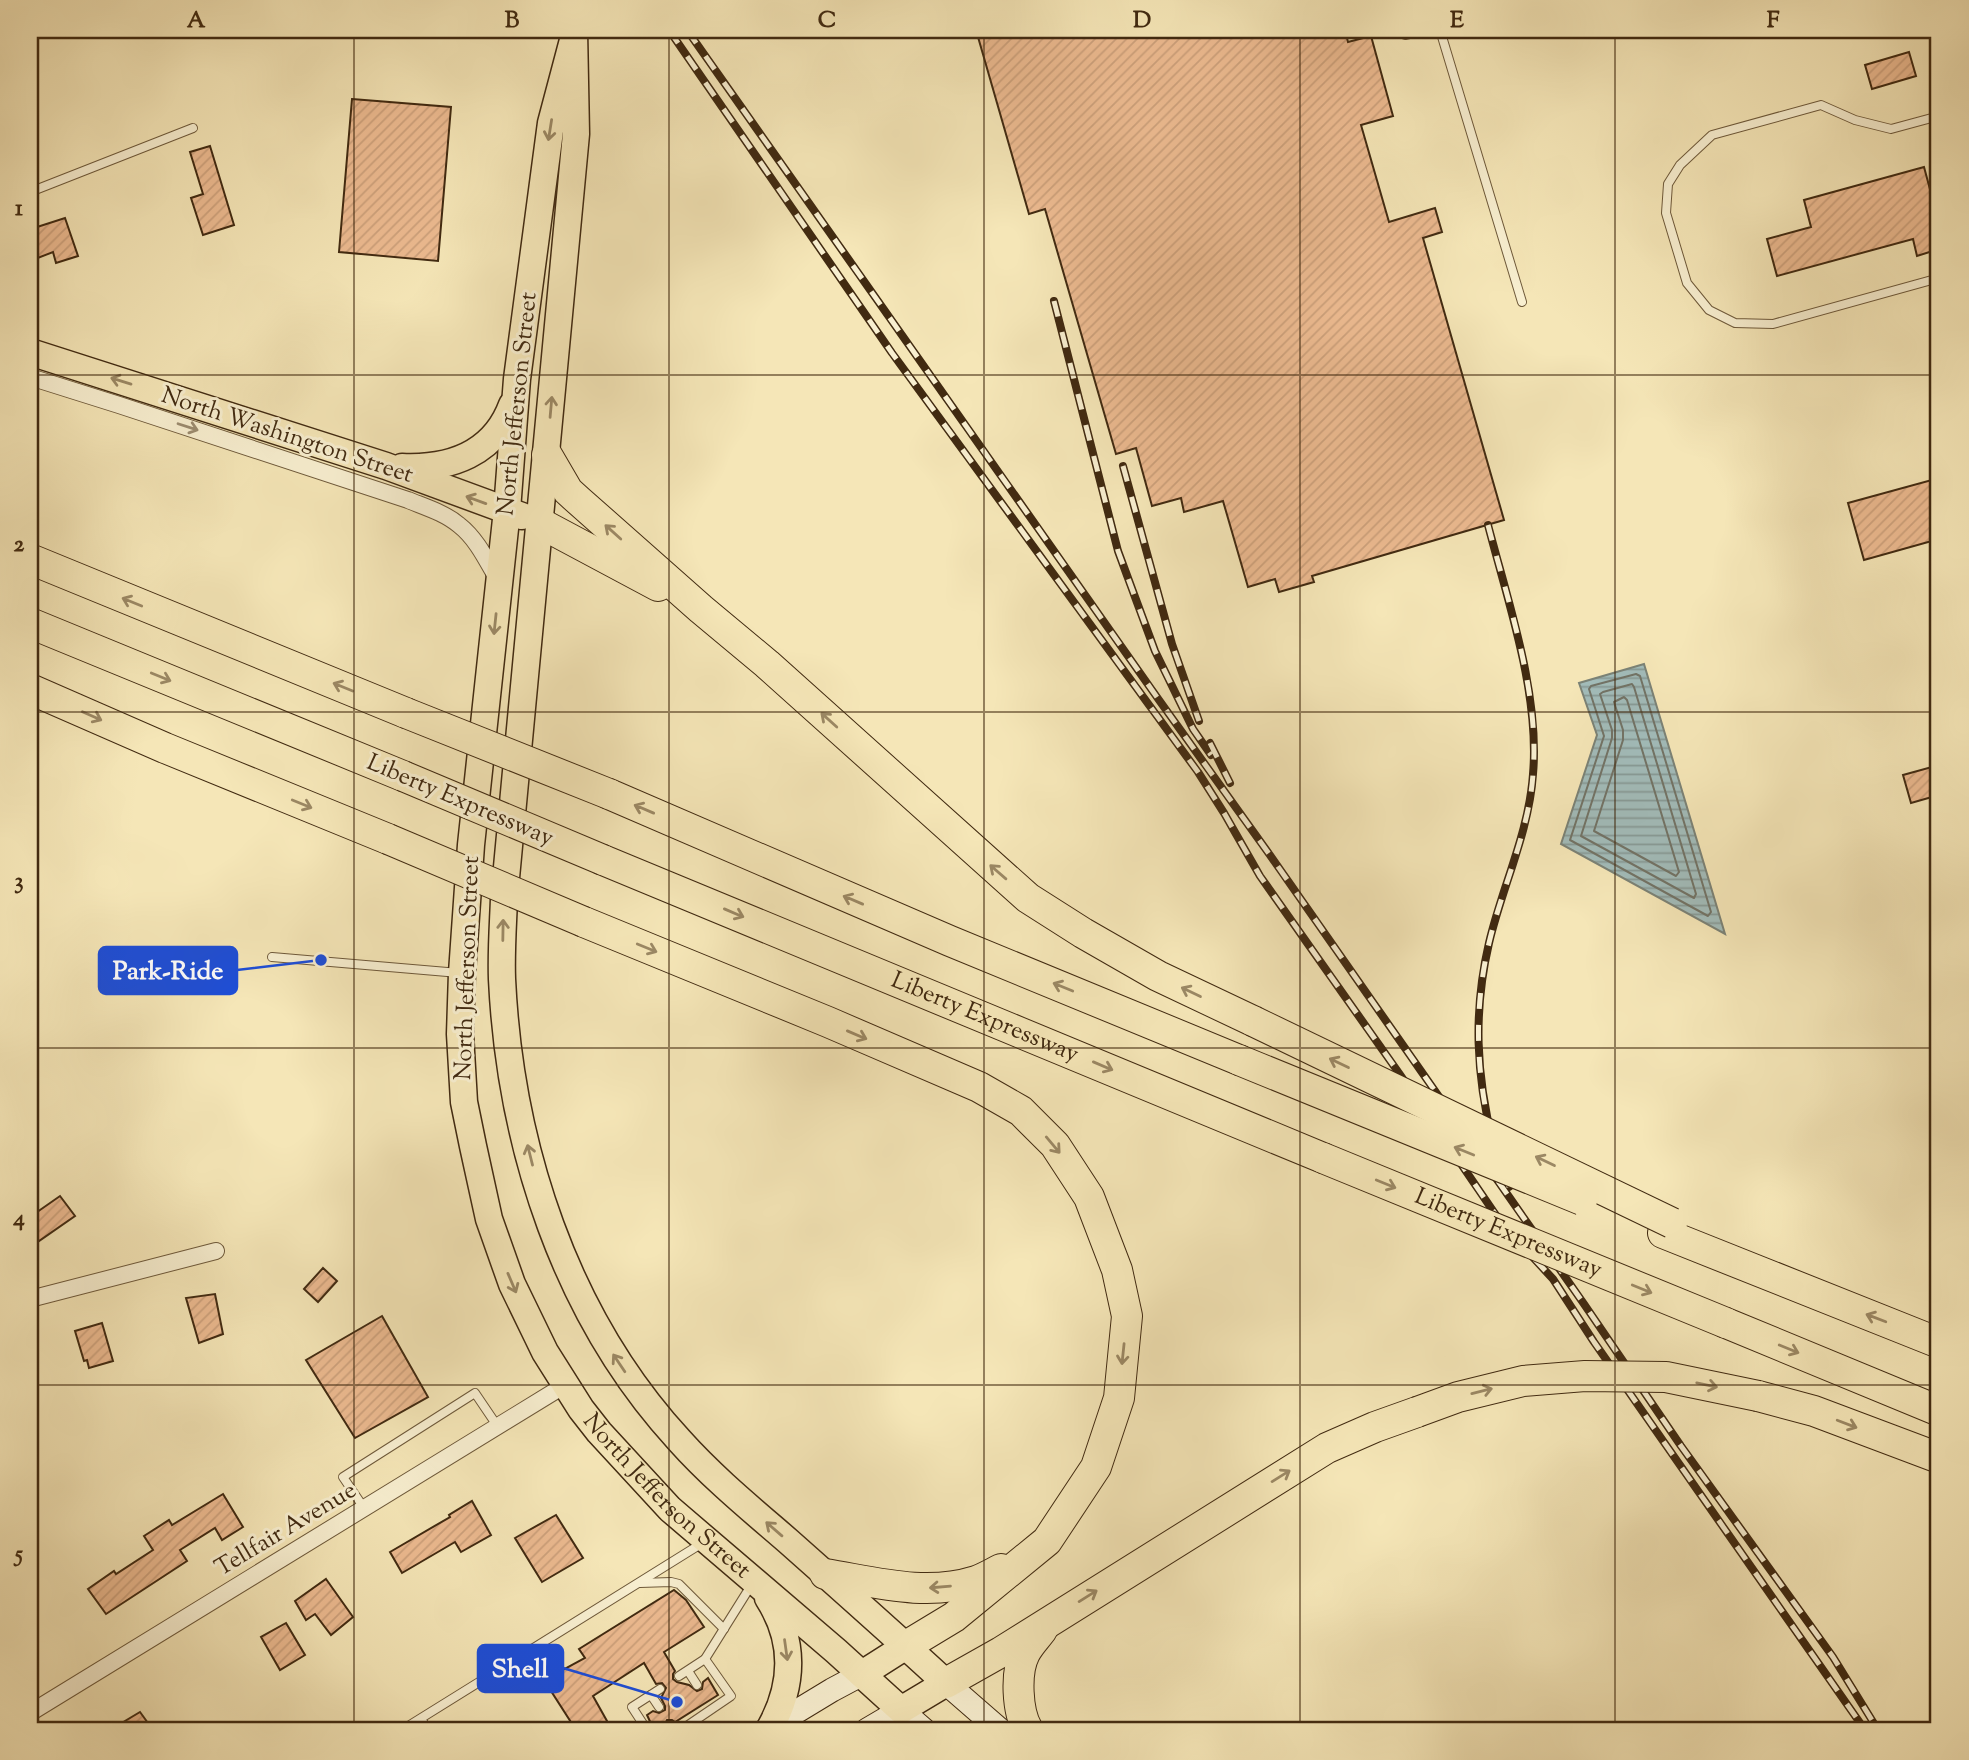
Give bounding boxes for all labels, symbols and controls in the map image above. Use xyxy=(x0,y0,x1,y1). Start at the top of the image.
text: A xyxy=(187,5,206,38)
text: B xyxy=(505,5,520,38)
text: C xyxy=(818,5,836,38)
text: D xyxy=(1133,5,1151,38)
text: E xyxy=(1450,5,1464,38)
text: F xyxy=(1767,5,1780,38)
one-way arrow xyxy=(543,118,556,141)
text: 1 xyxy=(15,193,23,226)
street label: North Jefferson Street xyxy=(489,291,547,517)
one-way arrow xyxy=(110,374,132,387)
street label: North Washington Street xyxy=(157,379,417,493)
one-way arrow xyxy=(545,396,558,418)
one-way arrow xyxy=(177,422,199,435)
one-way arrow xyxy=(466,492,488,505)
one-way arrow xyxy=(605,524,623,540)
text: 2 xyxy=(14,529,25,562)
one-way arrow xyxy=(122,594,144,607)
one-way arrow xyxy=(489,612,502,634)
one-way arrow xyxy=(150,672,171,685)
one-way arrow xyxy=(333,680,354,693)
one-way arrow xyxy=(81,710,102,723)
one-way arrow xyxy=(820,712,838,728)
street label: Liberty Expressway xyxy=(361,746,559,856)
one-way arrow xyxy=(291,798,312,811)
one-way arrow xyxy=(634,802,656,815)
street label: North Jefferson Street xyxy=(447,855,489,1081)
one-way arrow xyxy=(990,864,1008,880)
text: 3 xyxy=(14,866,24,899)
one-way arrow xyxy=(843,892,864,905)
one-way arrow xyxy=(723,908,745,921)
one-way arrow xyxy=(496,919,510,942)
one-way arrow xyxy=(635,942,657,955)
callout: Park-Ride xyxy=(99,947,237,994)
text: Park-Ride xyxy=(113,954,223,991)
street label: Liberty Expressway xyxy=(886,964,1084,1072)
one-way arrow xyxy=(1053,980,1074,993)
one-way arrow xyxy=(1181,985,1202,998)
one-way arrow xyxy=(846,1029,867,1042)
one-way arrow xyxy=(1329,1056,1350,1069)
one-way arrow xyxy=(1092,1061,1113,1074)
one-way arrow xyxy=(1045,1135,1061,1153)
one-way arrow xyxy=(523,1144,536,1167)
one-way arrow xyxy=(1453,1144,1475,1157)
one-way arrow xyxy=(1534,1154,1555,1167)
one-way arrow xyxy=(1375,1178,1397,1191)
street label: Liberty Expressway xyxy=(1409,1180,1607,1287)
text: 4 xyxy=(12,1203,25,1236)
one-way arrow xyxy=(506,1271,519,1293)
one-way arrow xyxy=(1631,1283,1653,1296)
one-way arrow xyxy=(1865,1310,1887,1323)
one-way arrow xyxy=(1116,1342,1129,1365)
one-way arrow xyxy=(1778,1343,1799,1356)
one-way arrow xyxy=(612,1354,626,1373)
one-way arrow xyxy=(1695,1379,1718,1393)
one-way arrow xyxy=(1470,1384,1492,1397)
street label: North Jefferson Street xyxy=(574,1407,758,1588)
one-way arrow xyxy=(1835,1418,1857,1431)
one-way arrow xyxy=(1271,1469,1291,1483)
street label: Tellfair Avenue xyxy=(209,1474,363,1586)
one-way arrow xyxy=(765,1521,783,1537)
text: 5 xyxy=(13,1539,23,1572)
one-way arrow xyxy=(929,1581,951,1594)
one-way arrow xyxy=(1078,1589,1098,1603)
one-way arrow xyxy=(780,1638,793,1661)
callout: Shell xyxy=(478,1645,563,1692)
text: Shell xyxy=(492,1652,549,1689)

